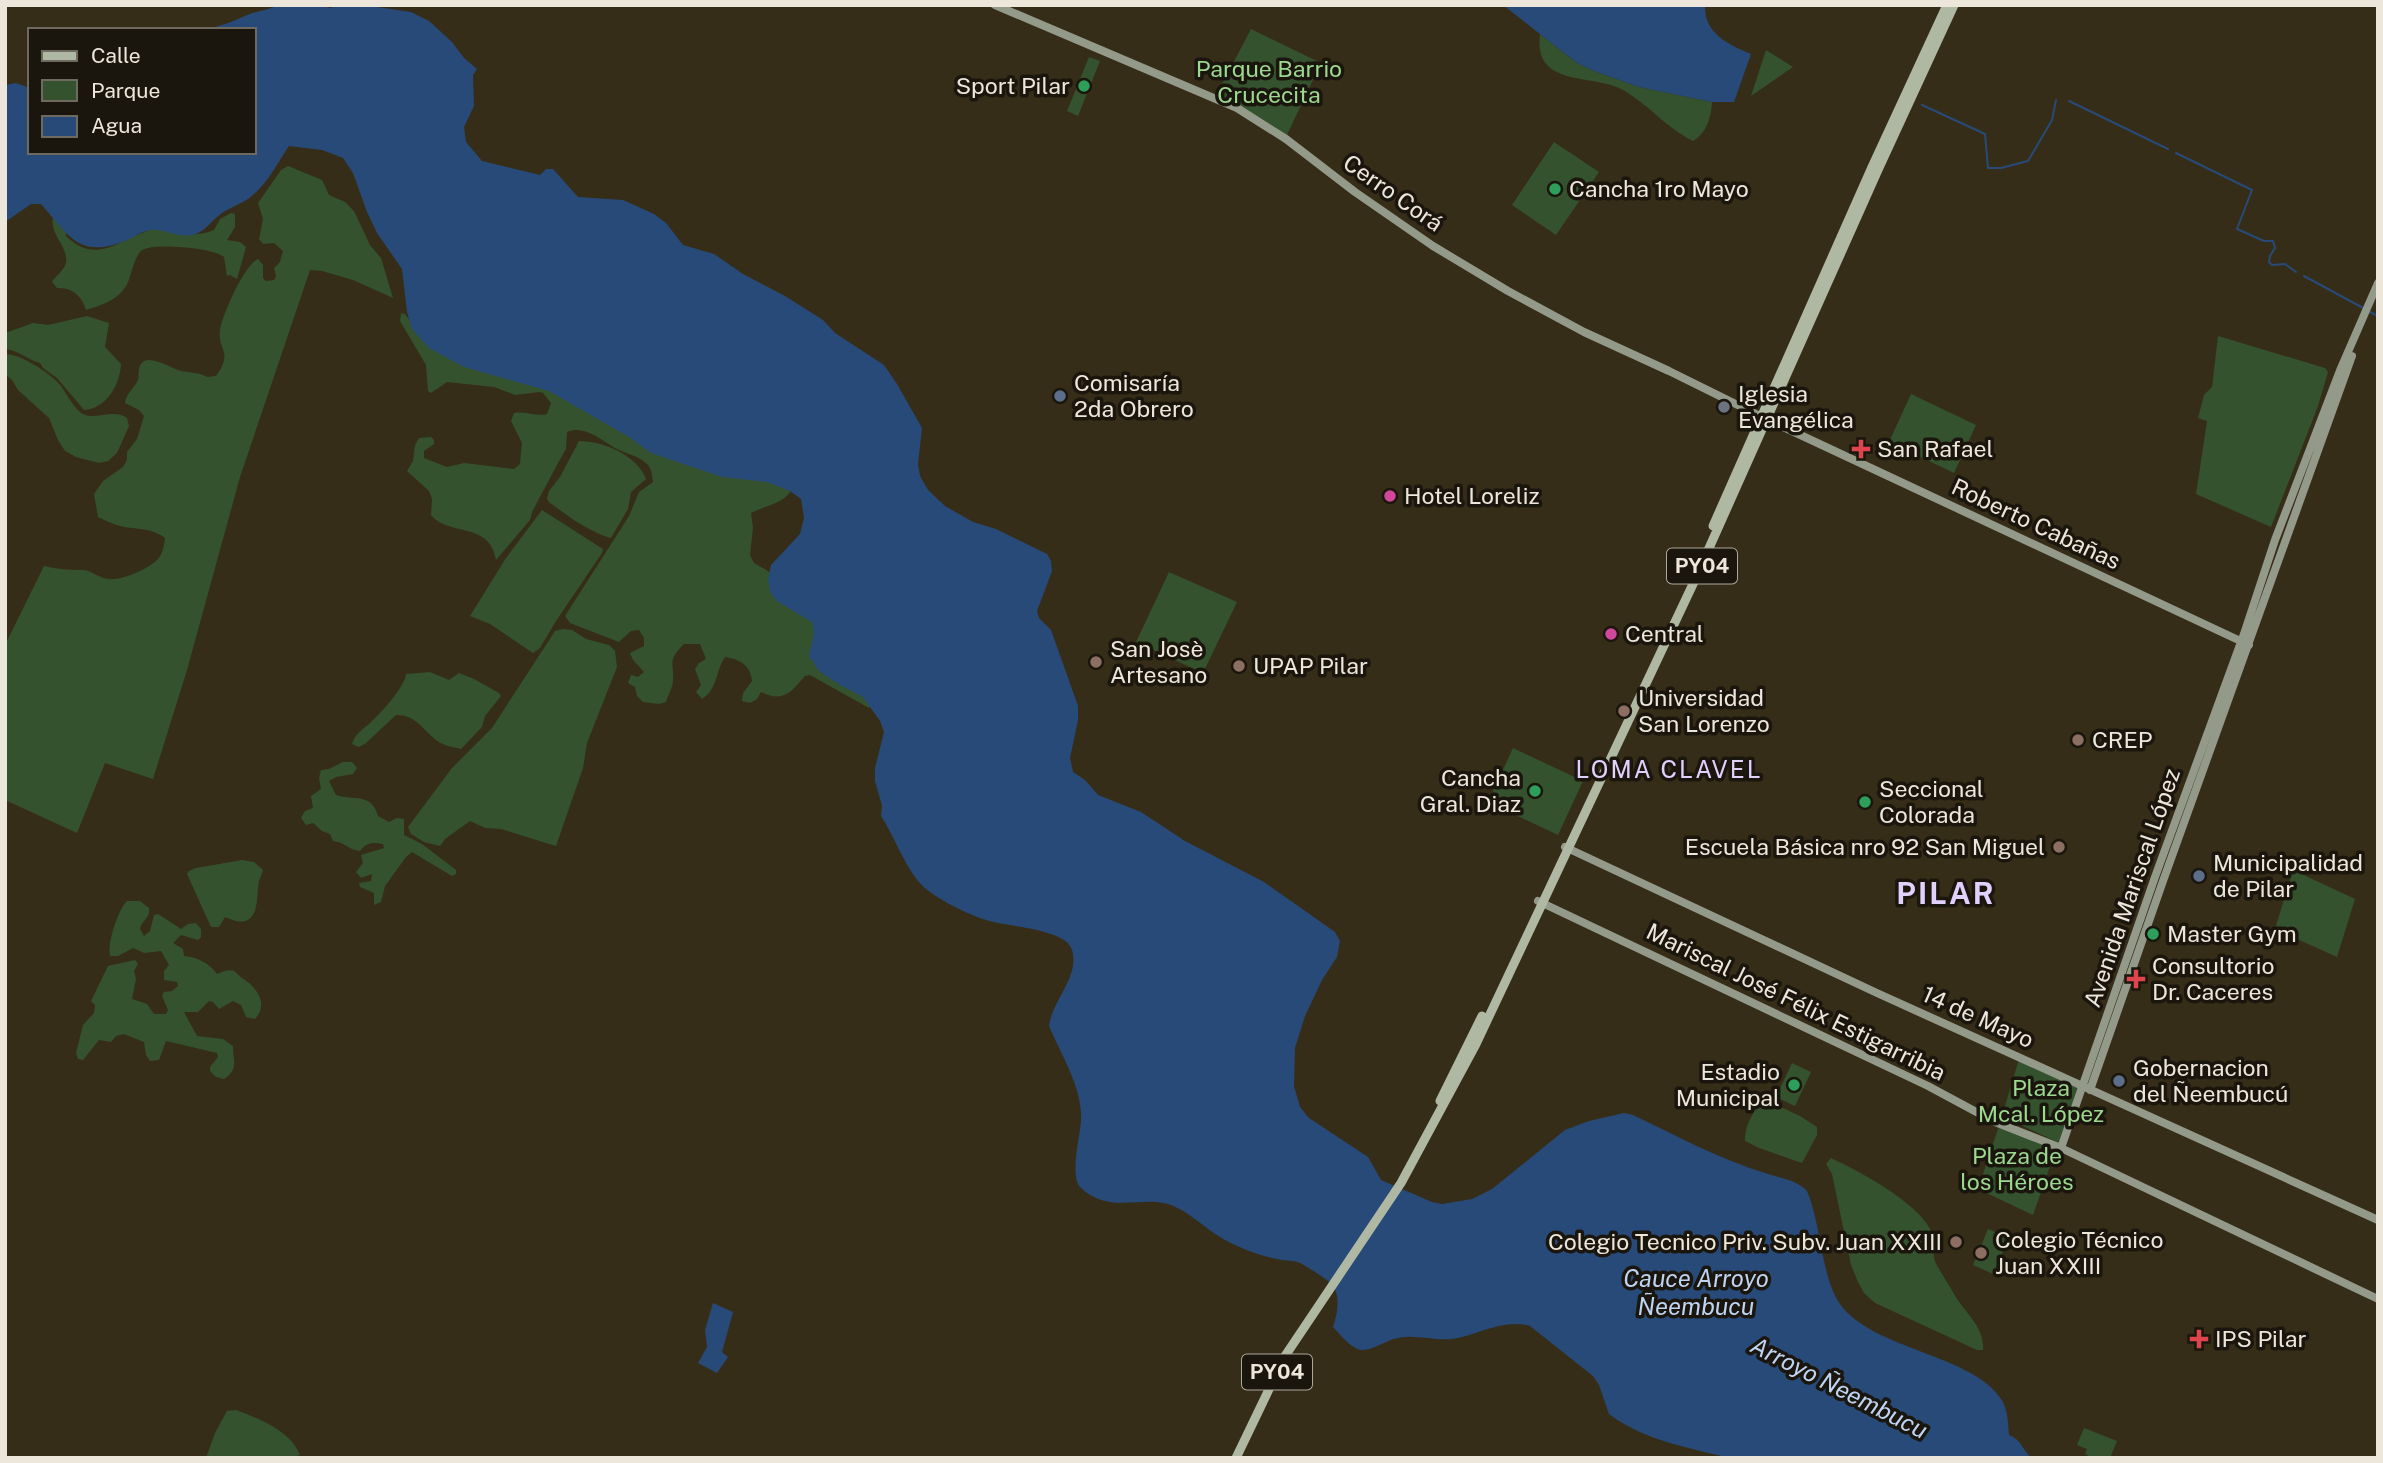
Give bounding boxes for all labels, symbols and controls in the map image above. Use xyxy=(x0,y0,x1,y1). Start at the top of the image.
legend xyxy=(28,28,256,154)
text: Calle xyxy=(91,43,141,68)
park label: Parque Barrio Crucecita xyxy=(1196,55,1342,108)
place label: Sport Pilar xyxy=(956,72,1070,99)
text: Parque xyxy=(91,78,160,103)
marker: Sport Pilar xyxy=(1076,78,1092,94)
text: Agua xyxy=(91,113,142,138)
street label: Cerro Corá xyxy=(1338,148,1448,237)
place label: Cancha 1ro Mayo xyxy=(1569,175,1749,202)
marker: Cancha 1ro Mayo xyxy=(1547,181,1563,197)
place label: Comisaría 2da Obrero xyxy=(1074,369,1194,422)
place label: Iglesia Evangélica xyxy=(1738,380,1854,433)
marker: Comisaría 2da Obrero xyxy=(1052,388,1068,404)
marker: Iglesia Evangélica xyxy=(1716,399,1732,415)
place label: San Rafael xyxy=(1877,435,1994,462)
marker: San Rafael xyxy=(1851,439,1871,459)
street label: Roberto Cabañas xyxy=(1948,473,2125,574)
place label: Hotel Loreliz xyxy=(1404,482,1539,509)
marker: Hotel Loreliz xyxy=(1382,488,1398,504)
road number: PY04 xyxy=(1667,548,1737,584)
place label: Central xyxy=(1625,620,1704,647)
marker: Central xyxy=(1603,626,1619,642)
place label: San Josè Artesano xyxy=(1110,635,1207,688)
place label: UPAP Pilar xyxy=(1253,652,1368,679)
marker: San Josè Artesano xyxy=(1088,654,1104,670)
marker: UPAP Pilar xyxy=(1231,658,1247,674)
place label: Universidad San Lorenzo xyxy=(1638,684,1770,737)
marker: Universidad San Lorenzo xyxy=(1616,703,1632,719)
place label: CREP xyxy=(2092,726,2152,753)
marker: CREP xyxy=(2070,732,2086,748)
district label: LOMA CLAVEL xyxy=(1575,755,1763,783)
place label: Cancha Gral. Diaz xyxy=(1420,764,1521,817)
street label: Avenida Mariscal López xyxy=(2078,765,2185,1011)
place label: Seccional Colorada xyxy=(1879,775,1984,828)
marker: Cancha Gral. Diaz xyxy=(1527,783,1543,799)
marker: Seccional Colorada xyxy=(1857,794,1873,810)
place label: Escuela Básica nro 92 San Miguel xyxy=(1685,833,2045,860)
marker: Escuela Básica nro 92 San Miguel xyxy=(2051,839,2067,855)
place label: Municipalidad de Pilar xyxy=(2213,849,2363,902)
marker: Municipalidad de Pilar xyxy=(2191,868,2207,884)
district label: PILAR xyxy=(1896,875,1996,911)
street label: Mariscal José Félix Estigarribia xyxy=(1642,917,1950,1086)
place label: Master Gym xyxy=(2167,920,2297,947)
marker: Master Gym xyxy=(2145,926,2161,942)
place label: Consultorio Dr. Caceres xyxy=(2152,952,2275,1005)
marker: Consultorio Dr. Caceres xyxy=(2126,969,2146,989)
street label: 14 de Mayo xyxy=(1918,980,2038,1053)
place label: Gobernacion del Ñeembucú xyxy=(2133,1054,2288,1107)
place label: Estadio Municipal xyxy=(1676,1058,1780,1111)
marker: Gobernacion del Ñeembucú xyxy=(2111,1073,2127,1089)
park label: Plaza Mcal. López xyxy=(1978,1074,2104,1127)
marker: Estadio Municipal xyxy=(1786,1077,1802,1093)
park label: Plaza de los Héroes xyxy=(1960,1142,2074,1195)
place label: Colegio Técnico Juan XXIII xyxy=(1995,1226,2163,1279)
place label: Colegio Tecnico Priv. Subv. Juan XXIII xyxy=(1548,1228,1942,1255)
marker: Colegio Tecnico Priv. Subv. Juan XXIII xyxy=(1948,1234,1964,1250)
marker: Colegio Técnico Juan XXIII xyxy=(1973,1245,1989,1261)
water label: Cauce Arroyo Ñeembucu xyxy=(1623,1264,1769,1320)
place label: IPS Pilar xyxy=(2215,1325,2306,1352)
marker: IPS Pilar xyxy=(2189,1329,2209,1349)
water label: Arroyo Ñeembucu xyxy=(1746,1330,1933,1444)
road number: PY04 xyxy=(1242,1354,1312,1390)

